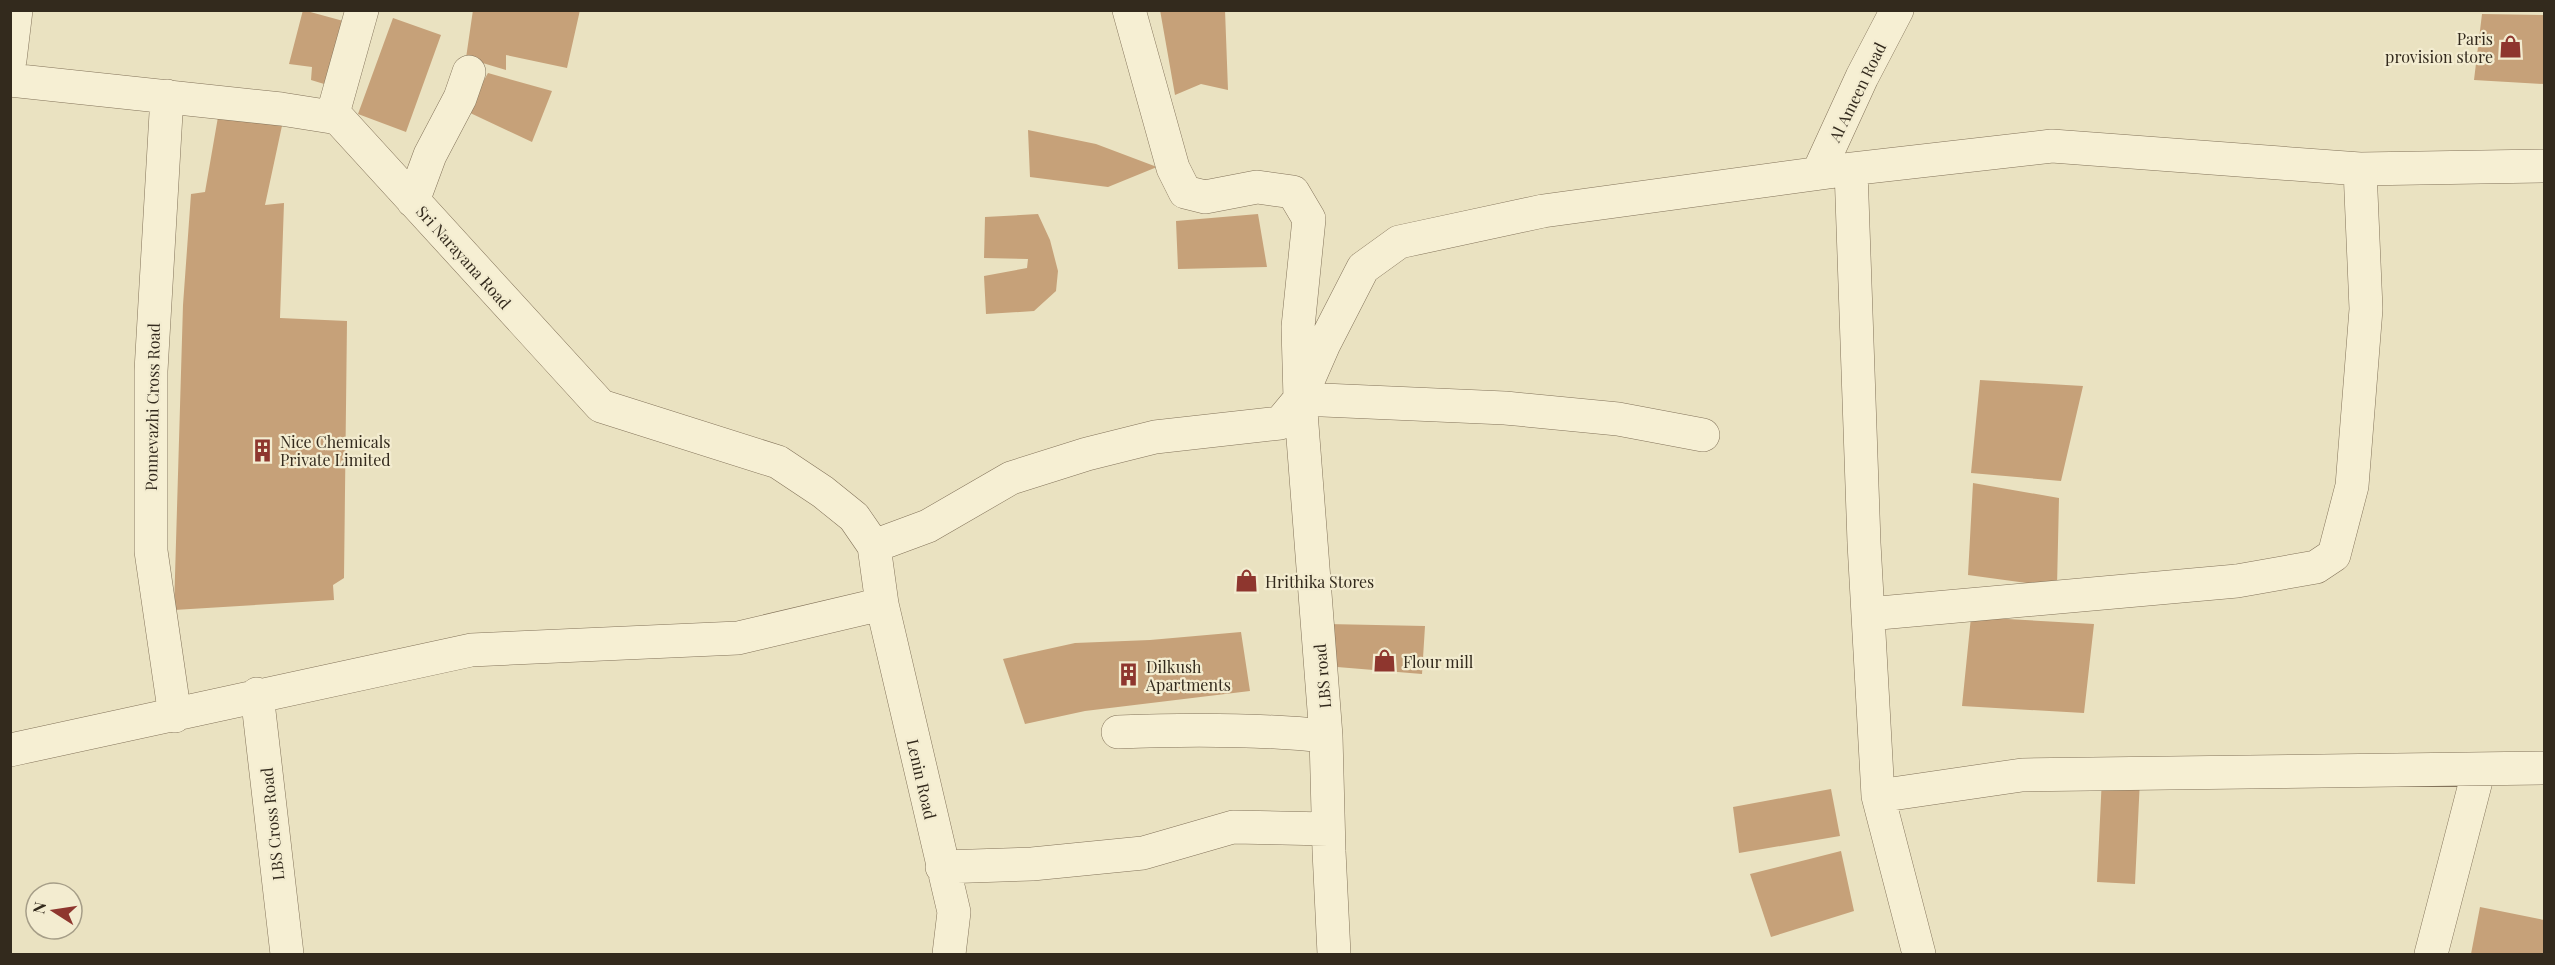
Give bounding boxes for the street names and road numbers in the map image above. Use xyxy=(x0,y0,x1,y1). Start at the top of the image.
street label: Al Ameen Road xyxy=(1823,39,1890,146)
street label: Sri Narayana Road xyxy=(412,201,516,313)
street label: Ponnevazhi Cross Road xyxy=(140,323,164,491)
street label: LBS road xyxy=(1309,643,1335,709)
street label: Lenin Road xyxy=(903,737,941,821)
street label: LBS Cross Road xyxy=(256,767,288,881)

